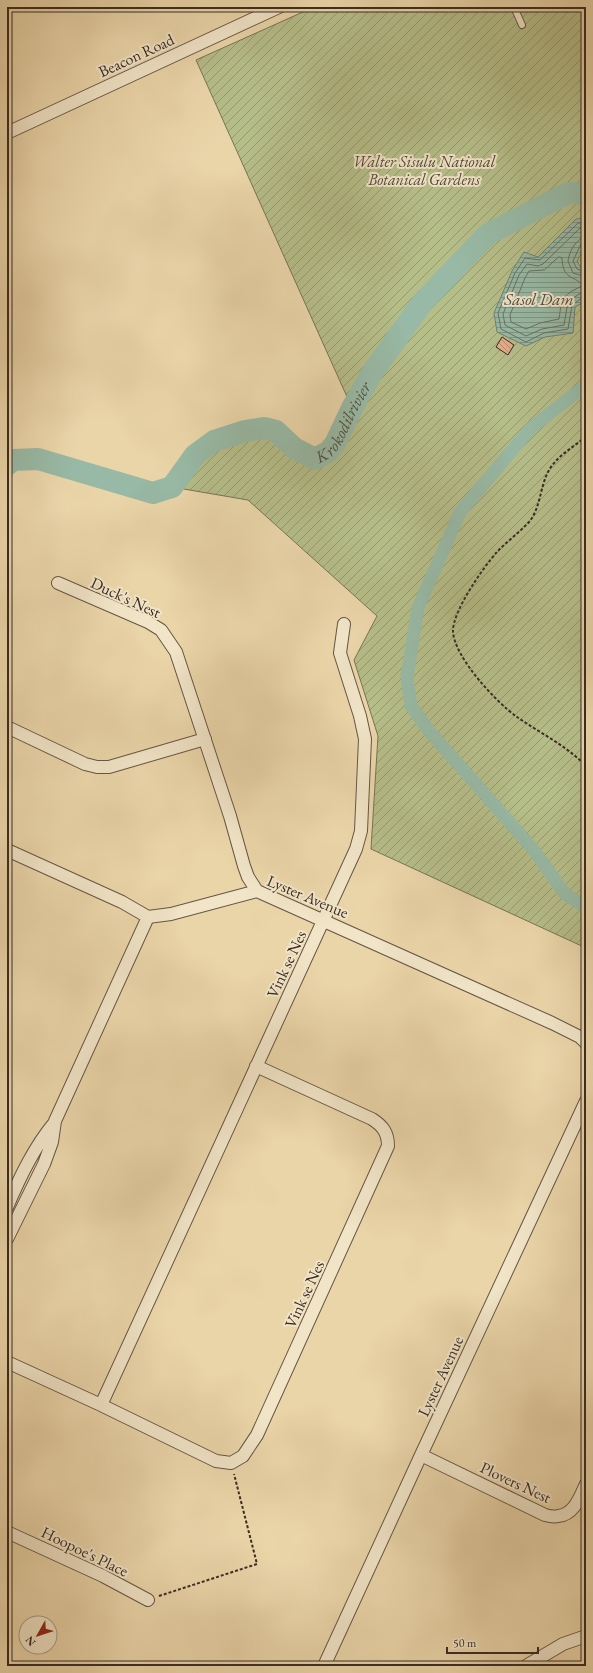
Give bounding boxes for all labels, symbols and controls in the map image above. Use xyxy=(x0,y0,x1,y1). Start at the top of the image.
street label: Beacon Road xyxy=(95,28,178,82)
park label: Walter Sisulu National Botanical Gardens xyxy=(353,151,496,190)
water label: Sasol Dam xyxy=(503,288,574,310)
water label: Krokodilrivier xyxy=(310,376,377,468)
street label: Duck's Nest xyxy=(87,572,164,623)
street label: Lyster Avenue xyxy=(264,870,352,923)
street label: Vink se Nes xyxy=(262,927,311,1001)
street label: Vink se Nes xyxy=(280,1257,329,1331)
street label: Lyster Avenue xyxy=(413,1333,468,1420)
street label: Plovers Nest xyxy=(477,1457,555,1508)
street label: Hoopoe's Place xyxy=(38,1521,132,1582)
north arrow xyxy=(18,1615,58,1655)
scale bar xyxy=(447,1629,538,1655)
text: N xyxy=(22,1633,38,1649)
text: 50 m xyxy=(453,1635,477,1651)

